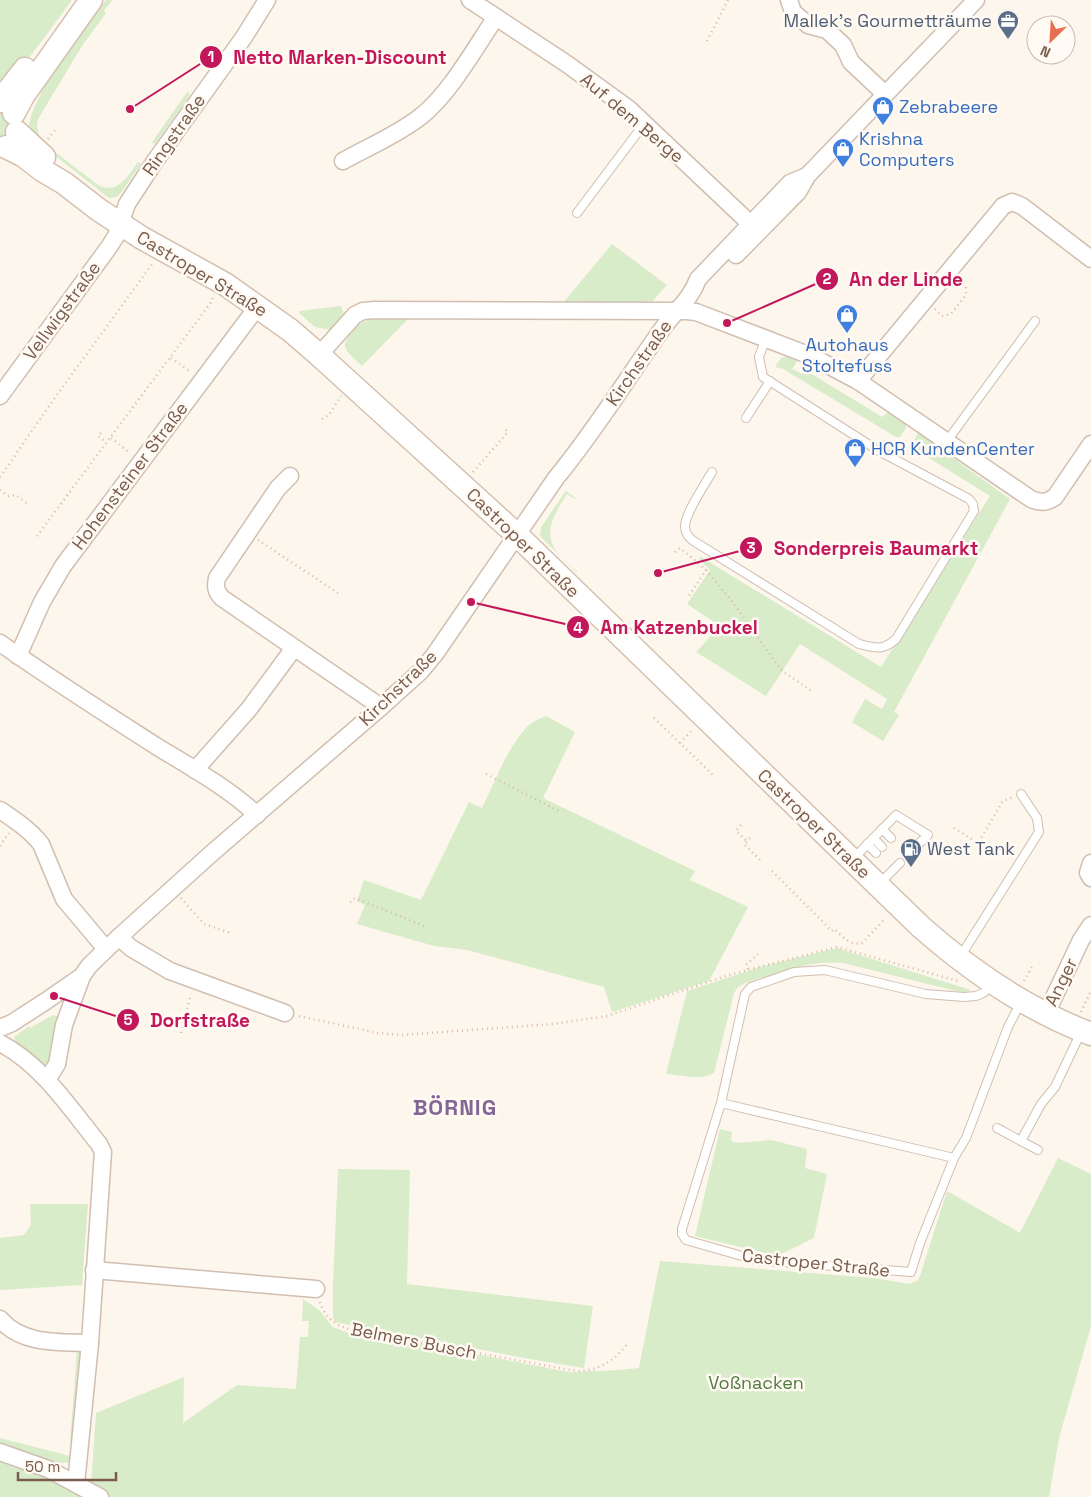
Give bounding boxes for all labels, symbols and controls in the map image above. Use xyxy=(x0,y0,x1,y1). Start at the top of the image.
place label: Mallek's Gourmetträume xyxy=(784,9,992,32)
office icon: Mallek's Gourmetträume xyxy=(996,9,1020,40)
north arrow xyxy=(1026,15,1076,65)
callout: Netto Marken-Discount xyxy=(199,40,457,74)
text: N xyxy=(1037,42,1054,62)
text: Netto Marken-Discount xyxy=(233,45,447,70)
text: 1 xyxy=(208,47,214,66)
street label: Auf dem Berge xyxy=(576,67,689,168)
street label: Ringstraße xyxy=(137,89,210,180)
shop icon: Zebrabeere xyxy=(871,95,895,126)
place label: Zebrabeere xyxy=(899,95,998,118)
place label: Krishna Computers xyxy=(859,127,954,171)
shop icon: Krishna Computers xyxy=(831,137,855,168)
street label: Castroper Straße xyxy=(133,225,272,322)
street label: Vellwigstraße xyxy=(18,257,105,365)
callout: An der Linde xyxy=(814,262,973,296)
text: An der Linde xyxy=(849,267,963,292)
text: 2 xyxy=(823,269,832,288)
shop icon: Autohaus Stoltefuss xyxy=(835,303,859,334)
street label: Kirchstraße xyxy=(600,315,677,410)
place label: Autohaus Stoltefuss xyxy=(802,333,892,377)
street label: Hohensteiner Straße xyxy=(67,397,193,554)
shop icon: HCR KundenCenter xyxy=(843,437,867,468)
place label: HCR KundenCenter xyxy=(871,437,1035,460)
street label: Castroper Straße xyxy=(462,483,585,603)
callout: Sonderpreis Baumarkt xyxy=(738,531,988,565)
text: Sonderpreis Baumarkt xyxy=(774,536,978,561)
text: 3 xyxy=(746,538,756,557)
callout: Am Katzenbuckel xyxy=(565,610,768,644)
text: Am Katzenbuckel xyxy=(600,615,758,640)
text: 4 xyxy=(573,618,583,637)
street label: Kirchstraße xyxy=(354,645,442,731)
street label: Castroper Straße xyxy=(753,764,876,884)
fuel station icon: West Tank xyxy=(899,837,923,868)
place label: West Tank xyxy=(927,837,1015,860)
street label: Anger xyxy=(1039,953,1082,1010)
callout: Dorfstraße xyxy=(115,1003,260,1037)
text: Dorfstraße xyxy=(150,1008,250,1033)
text: 5 xyxy=(123,1010,133,1029)
district label: BÖRNIG xyxy=(413,1093,497,1121)
street label: Castroper Straße xyxy=(741,1243,891,1282)
street label: Belmers Busch xyxy=(349,1317,479,1364)
park label: Voßnacken xyxy=(708,1371,804,1394)
scale bar xyxy=(18,1450,115,1482)
text: 50 m xyxy=(25,1457,60,1476)

